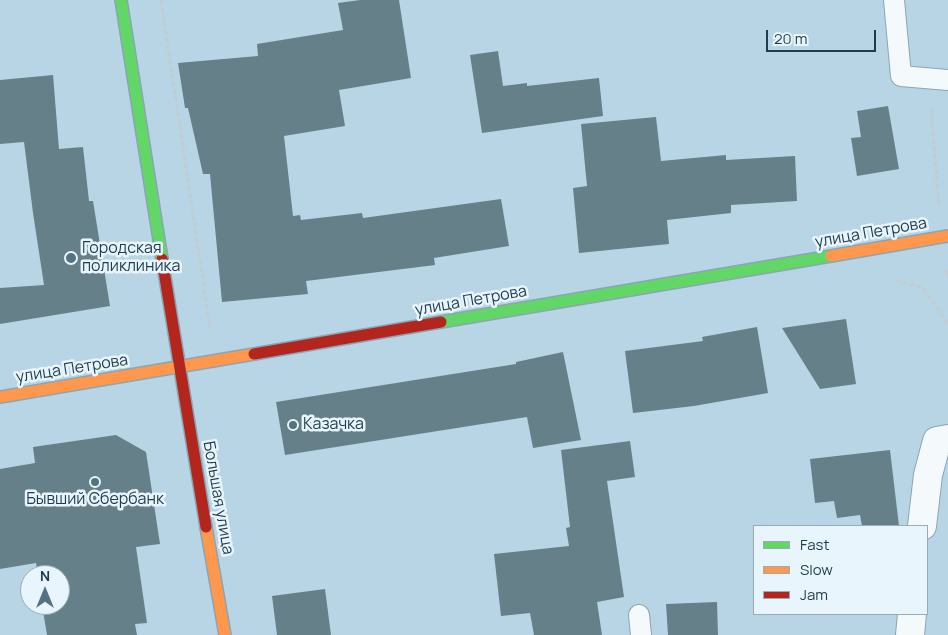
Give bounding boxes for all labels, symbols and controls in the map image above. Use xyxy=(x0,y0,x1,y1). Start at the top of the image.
scale bar xyxy=(768,20,878,52)
text: 20 m xyxy=(774,28,807,49)
street label: улица Петрова xyxy=(814,214,928,252)
place label: Городская поликлиника xyxy=(82,239,180,277)
marker: Городская поликлиника xyxy=(64,251,78,265)
street label: улица Петрова xyxy=(414,282,528,320)
street label: улица Петрова xyxy=(15,351,129,387)
place label: Казачка xyxy=(303,415,364,435)
marker: Казачка xyxy=(287,419,299,431)
street label: Большая улица xyxy=(199,440,237,556)
marker: Бывший Сбербанк xyxy=(89,476,101,488)
place label: Бывший Сбербанк xyxy=(26,490,164,510)
legend xyxy=(753,525,928,615)
text: Fast xyxy=(800,534,829,555)
text: Slow xyxy=(800,559,833,580)
north arrow xyxy=(20,565,70,615)
text: N xyxy=(40,566,50,585)
text: Jam xyxy=(800,584,828,605)

